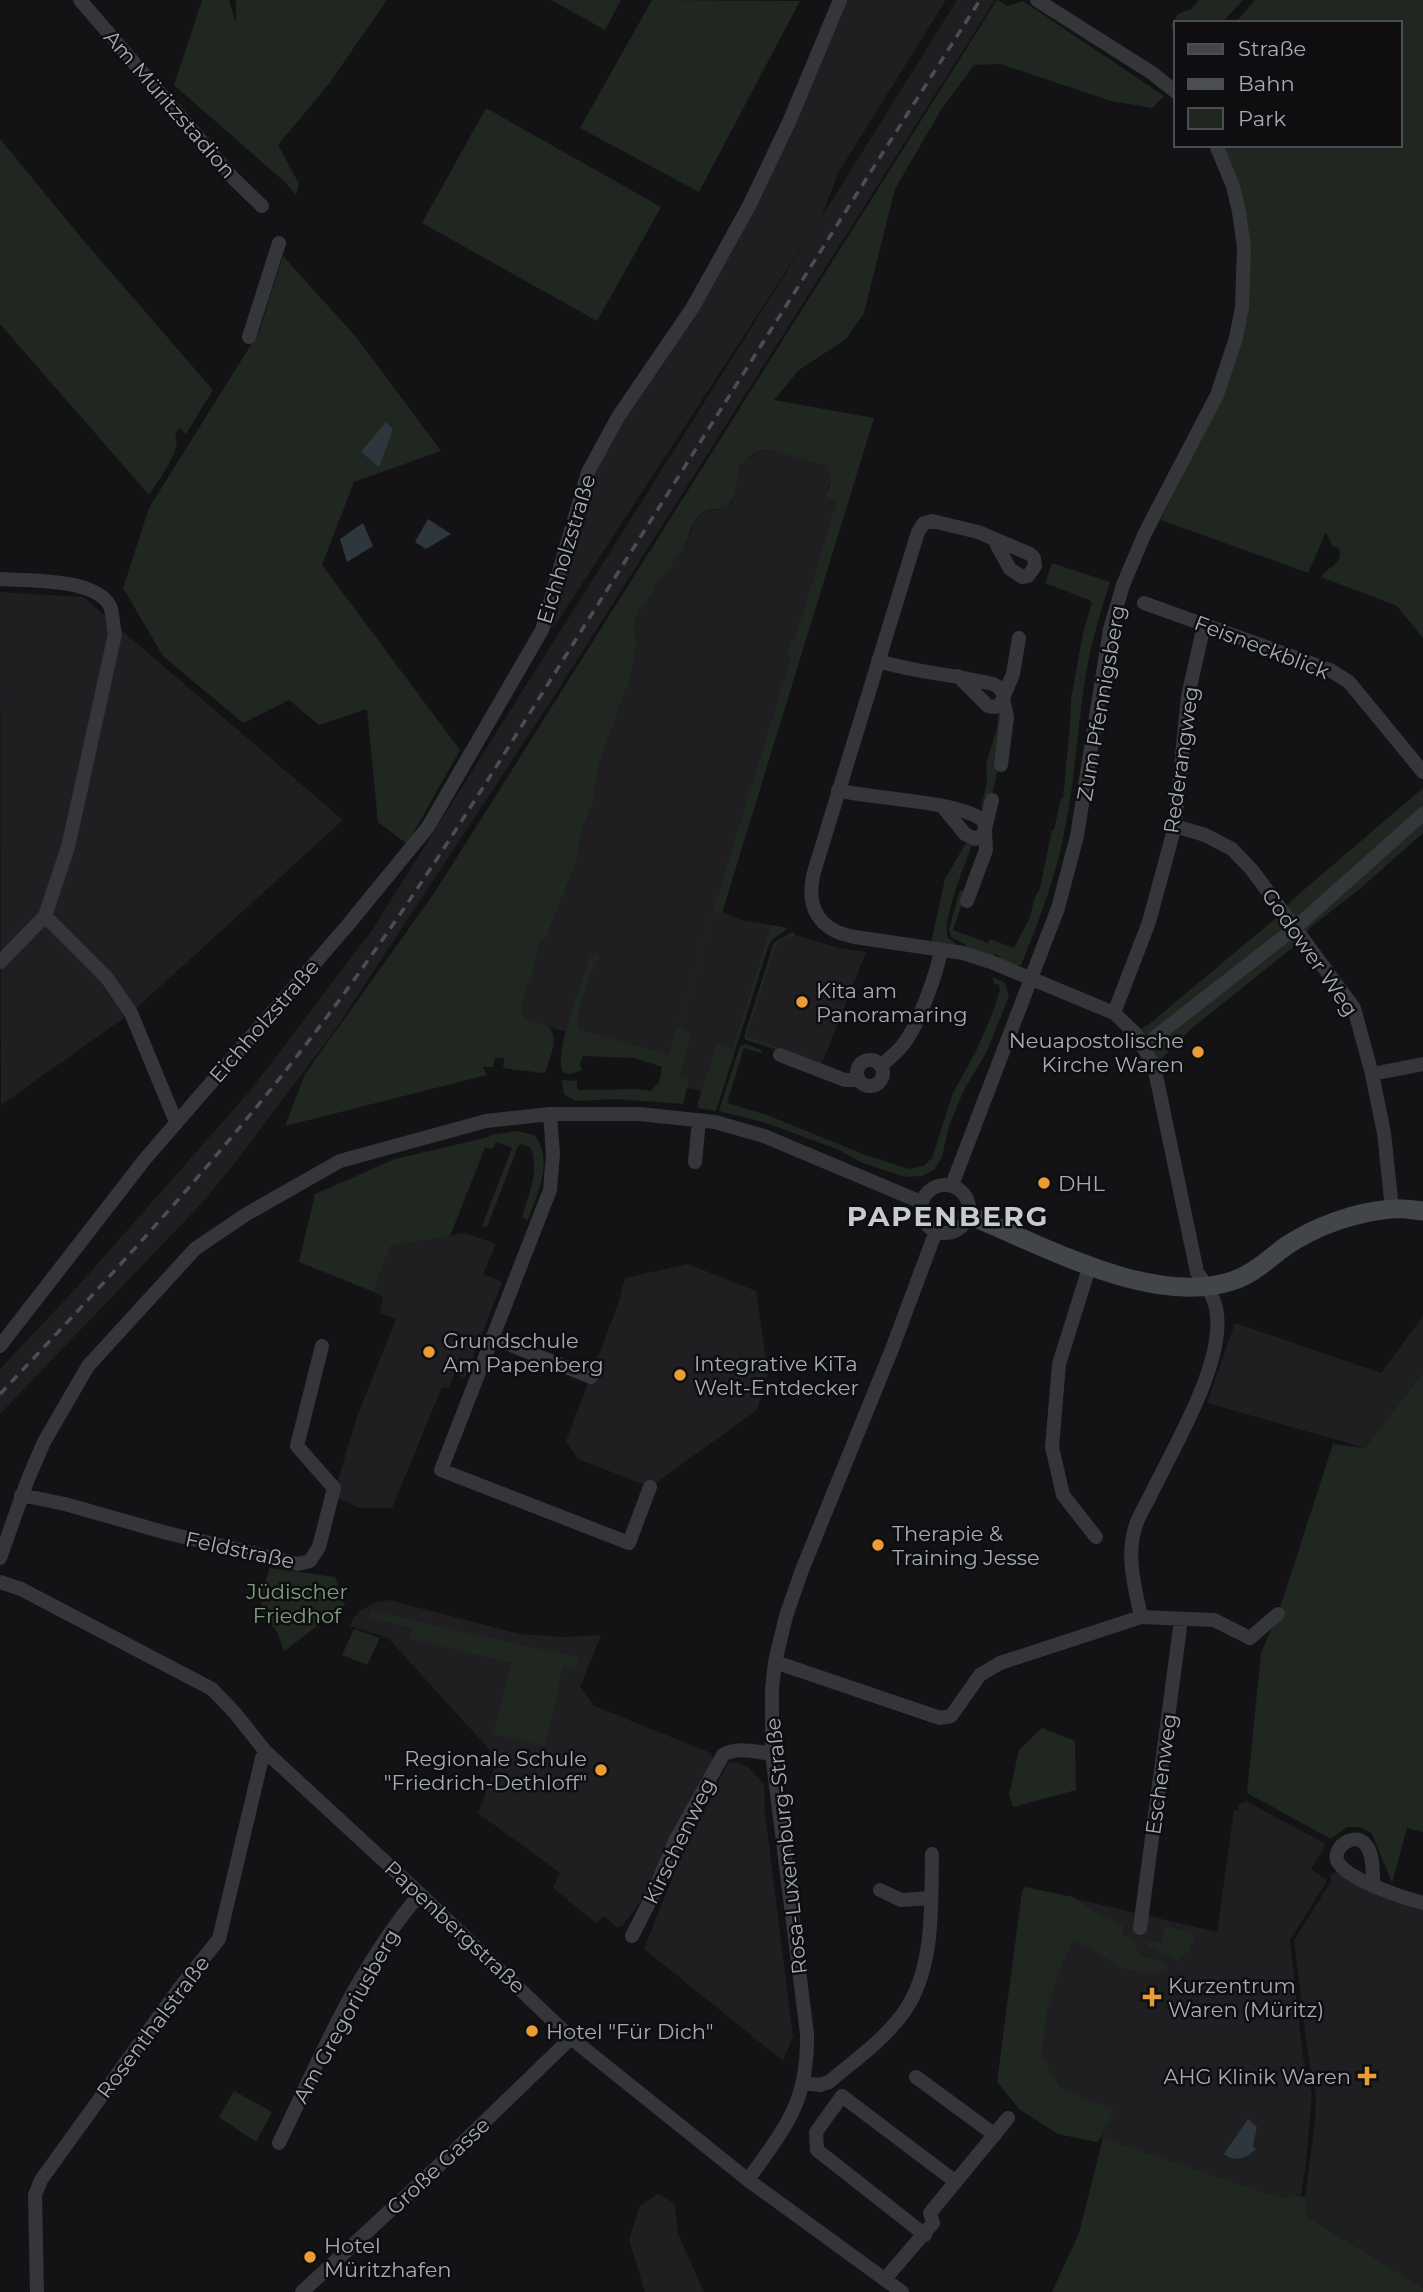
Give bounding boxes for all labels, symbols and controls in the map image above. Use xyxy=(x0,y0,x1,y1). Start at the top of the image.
legend xyxy=(1174,21,1402,147)
street label: Am Müritzstadion xyxy=(99,25,241,183)
text: Straße xyxy=(1238,36,1306,61)
text: Bahn xyxy=(1238,71,1295,96)
text: Park xyxy=(1238,106,1286,131)
street label: Eichholzstraße xyxy=(531,471,601,627)
street label: Zum Pfennigsberg xyxy=(1071,603,1131,803)
street label: Feisneckblick xyxy=(1191,610,1333,684)
street label: Rederangweg xyxy=(1158,685,1204,835)
street label: Godower Weg xyxy=(1257,883,1363,1021)
street label: Eichholzstraße xyxy=(204,954,324,1088)
place label: Kita am Panoramaring xyxy=(816,978,968,1027)
marker: Kita am Panoramaring xyxy=(794,994,810,1010)
place label: Neuapostolische Kirche Waren xyxy=(1009,1028,1184,1077)
marker: Neuapostolische Kirche Waren xyxy=(1190,1044,1206,1060)
place label: DHL xyxy=(1058,1171,1105,1196)
marker: DHL xyxy=(1036,1175,1052,1191)
district label: PAPENBERG xyxy=(847,1199,1049,1233)
place label: Grundschule Am Papenberg xyxy=(443,1328,604,1377)
marker: Grundschule Am Papenberg xyxy=(421,1344,437,1360)
place label: Integrative KiTa Welt-Entdecker xyxy=(694,1351,859,1400)
marker: Integrative KiTa Welt-Entdecker xyxy=(672,1367,688,1383)
place label: Therapie & Training Jesse xyxy=(892,1521,1040,1570)
street label: Feldstraße xyxy=(183,1526,297,1574)
marker: Therapie & Training Jesse xyxy=(870,1537,886,1553)
park label: Jüdischer Friedhof xyxy=(245,1579,348,1628)
street label: Eschenweg xyxy=(1140,1712,1182,1836)
street label: Rosa-Luxemburg-Straße xyxy=(760,1717,812,1975)
place label: Regionale Schule "Friedrich-Dethloff" xyxy=(384,1746,587,1795)
marker: Regionale Schule "Friedrich-Dethloff" xyxy=(593,1762,609,1778)
street label: Kirschenweg xyxy=(638,1774,720,1908)
street label: Papenbergstraße xyxy=(379,1855,531,1999)
street label: Am Gregoriusberg xyxy=(288,1925,404,2107)
street label: Rosenthalstraße xyxy=(91,1951,215,2103)
place label: Kurzentrum Waren (Müritz) xyxy=(1168,1973,1324,2022)
marker: Kurzentrum Waren (Müritz) xyxy=(1142,1987,1162,2007)
place label: Hotel "Für Dich" xyxy=(546,2019,714,2044)
marker: Hotel "Für Dich" xyxy=(524,2023,540,2039)
place label: AHG Klinik Waren xyxy=(1163,2064,1351,2089)
marker: AHG Klinik Waren xyxy=(1357,2066,1377,2086)
street label: Große Gasse xyxy=(381,2112,495,2220)
place label: Hotel Müritzhafen xyxy=(324,2233,452,2282)
marker: Hotel Müritzhafen xyxy=(302,2249,318,2265)

